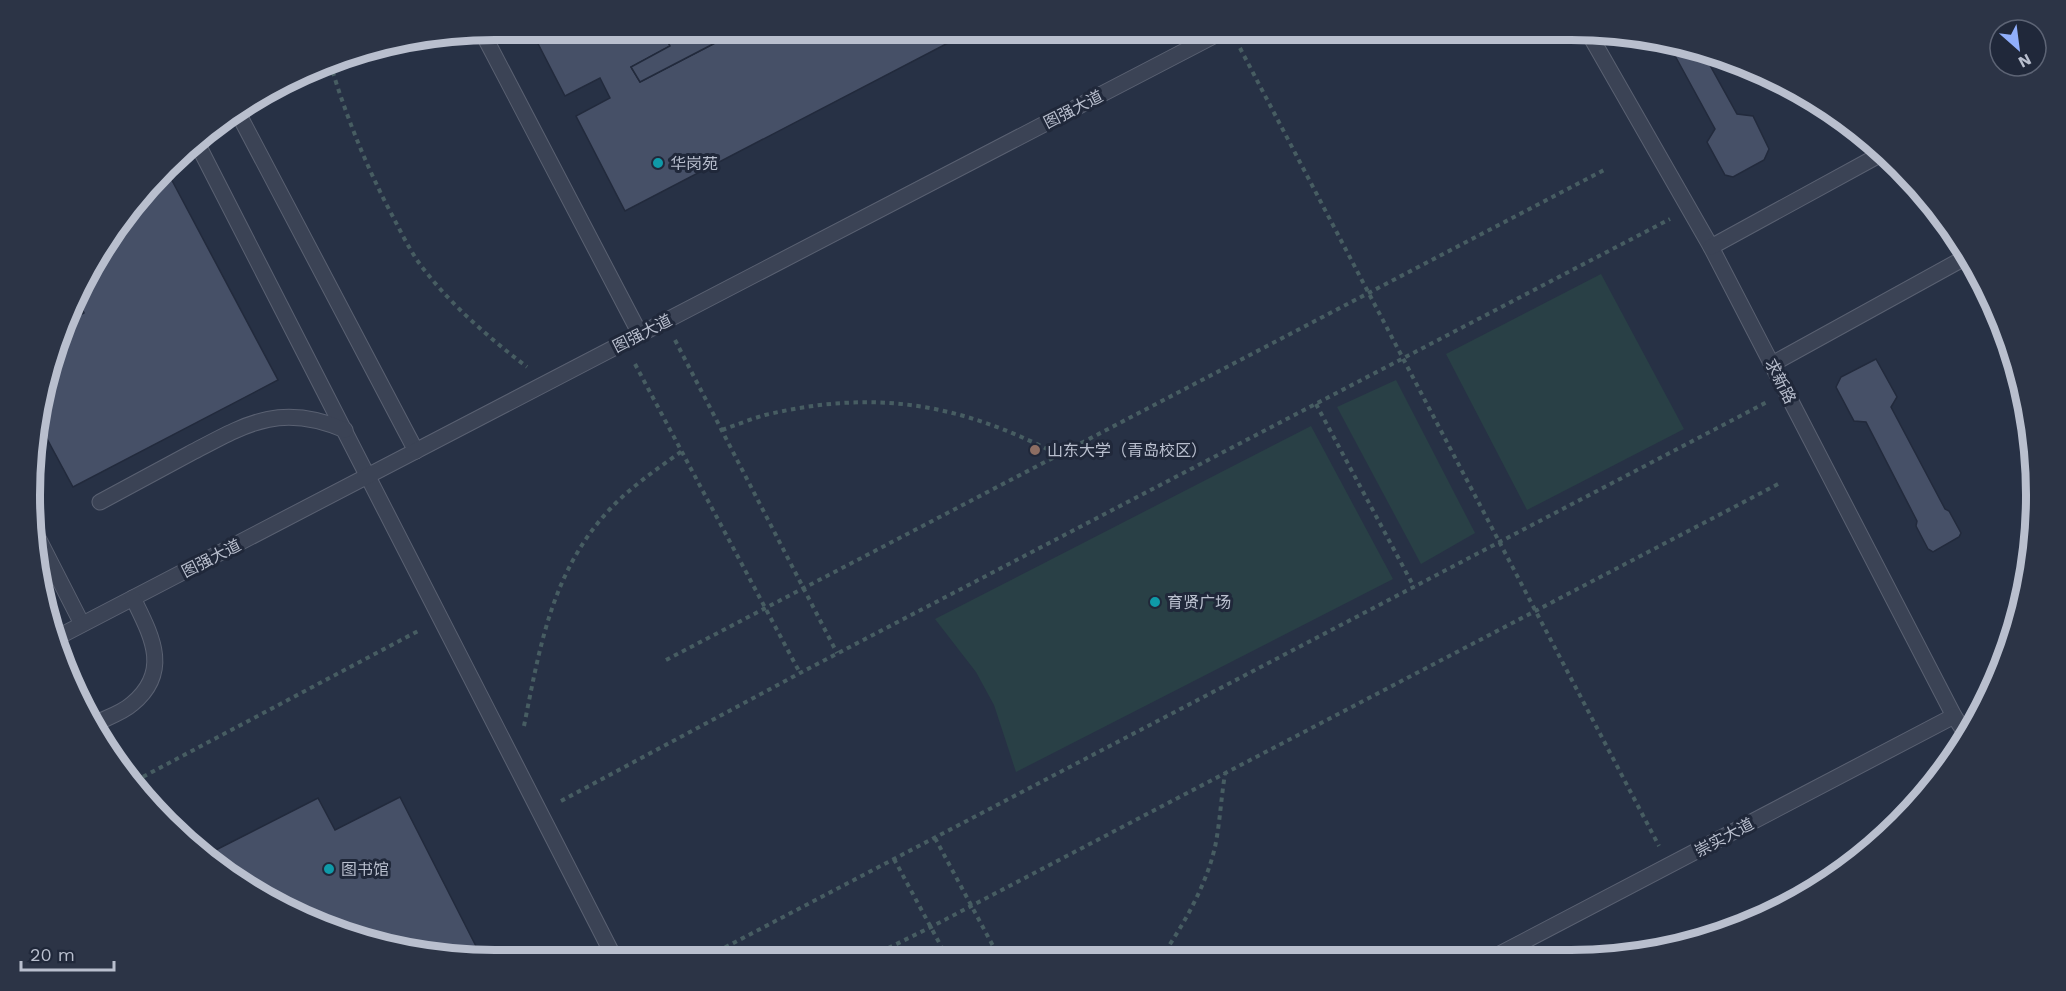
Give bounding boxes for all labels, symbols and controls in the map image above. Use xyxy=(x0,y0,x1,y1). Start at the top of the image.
north arrow xyxy=(1988,18,2048,78)
text: N xyxy=(2015,50,2035,72)
street label: 图强大道 xyxy=(1040,86,1106,132)
place label: 华岗苑 xyxy=(670,154,718,173)
marker: 华岗苑 xyxy=(651,156,665,170)
street label: 图强大道 xyxy=(609,310,675,356)
street label: 求新路 xyxy=(1761,356,1800,407)
place label: 山东大学（青岛校区） xyxy=(1047,441,1207,460)
marker: 山东大学（青岛校区） xyxy=(1028,443,1042,457)
street label: 图强大道 xyxy=(178,535,244,581)
place label: 育贤广场 xyxy=(1167,593,1231,612)
marker: 育贤广场 xyxy=(1148,595,1162,609)
street label: 崇实大道 xyxy=(1692,814,1757,861)
place label: 图书馆 xyxy=(341,860,389,879)
marker: 图书馆 xyxy=(322,862,336,876)
scale bar xyxy=(21,934,114,972)
text: 20 m xyxy=(30,944,75,965)

